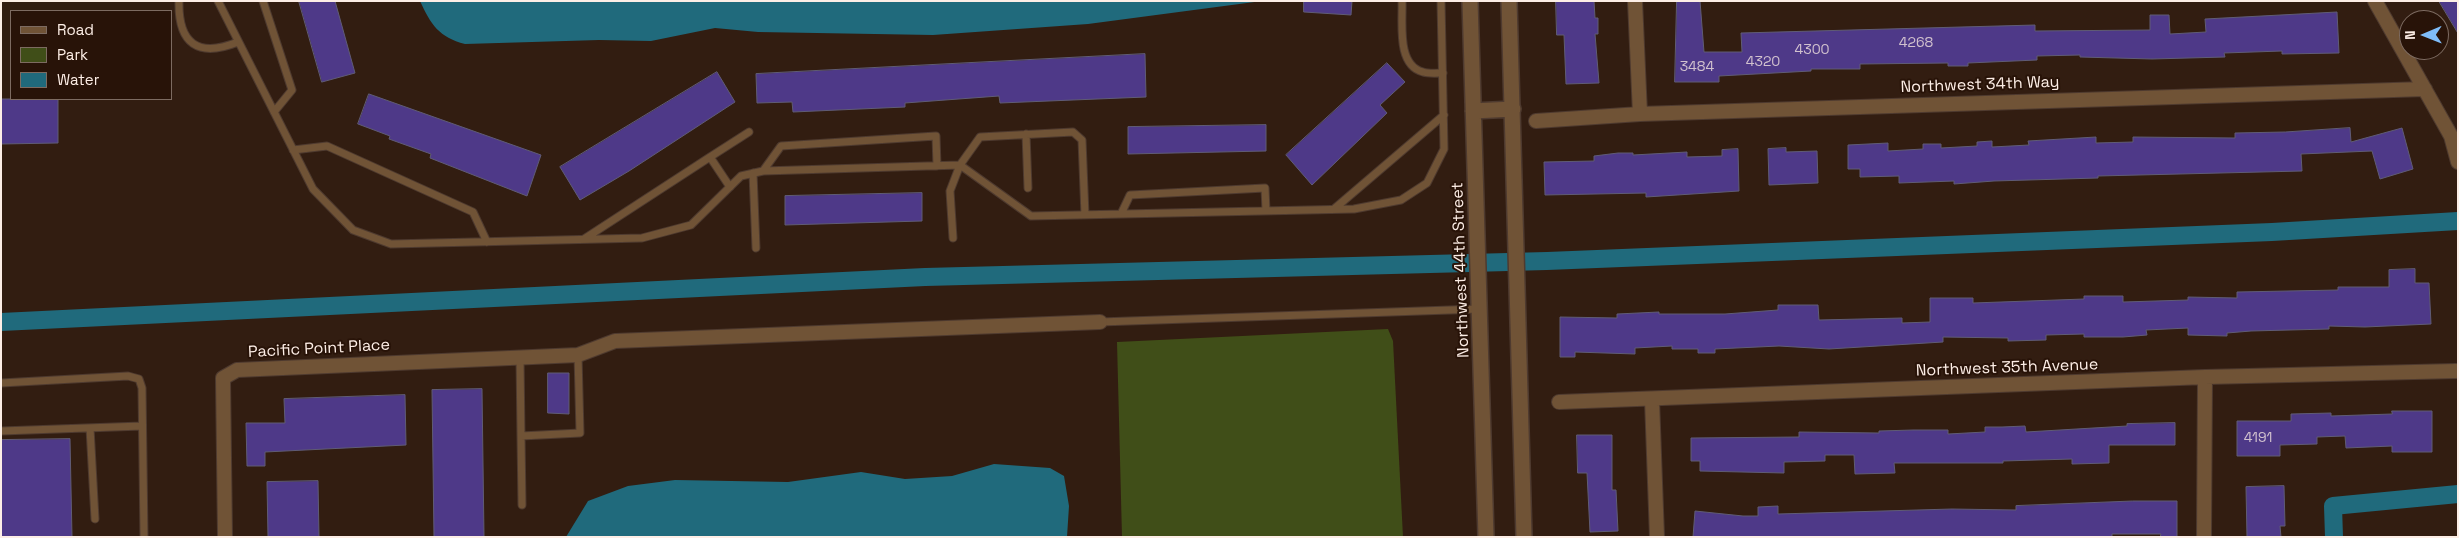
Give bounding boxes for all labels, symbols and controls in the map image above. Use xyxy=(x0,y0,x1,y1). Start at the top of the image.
legend xyxy=(10,10,172,100)
north arrow xyxy=(2399,10,2449,60)
text: Road xyxy=(57,20,94,39)
text: N xyxy=(2401,30,2419,40)
house number: 4268 xyxy=(1899,35,1933,51)
house number: 4300 xyxy=(1794,42,1830,58)
text: Park xyxy=(57,45,88,64)
house number: 4320 xyxy=(1746,54,1780,70)
house number: 3484 xyxy=(1680,59,1714,75)
text: Water xyxy=(57,70,99,89)
street label: Northwest 34th Way xyxy=(1900,73,2060,97)
street label: Northwest 44th Street xyxy=(1448,182,1474,358)
street label: Pacific Point Place xyxy=(248,336,390,362)
street label: Northwest 35th Avenue xyxy=(1915,355,2099,381)
house number: 4191 xyxy=(2244,430,2272,446)

